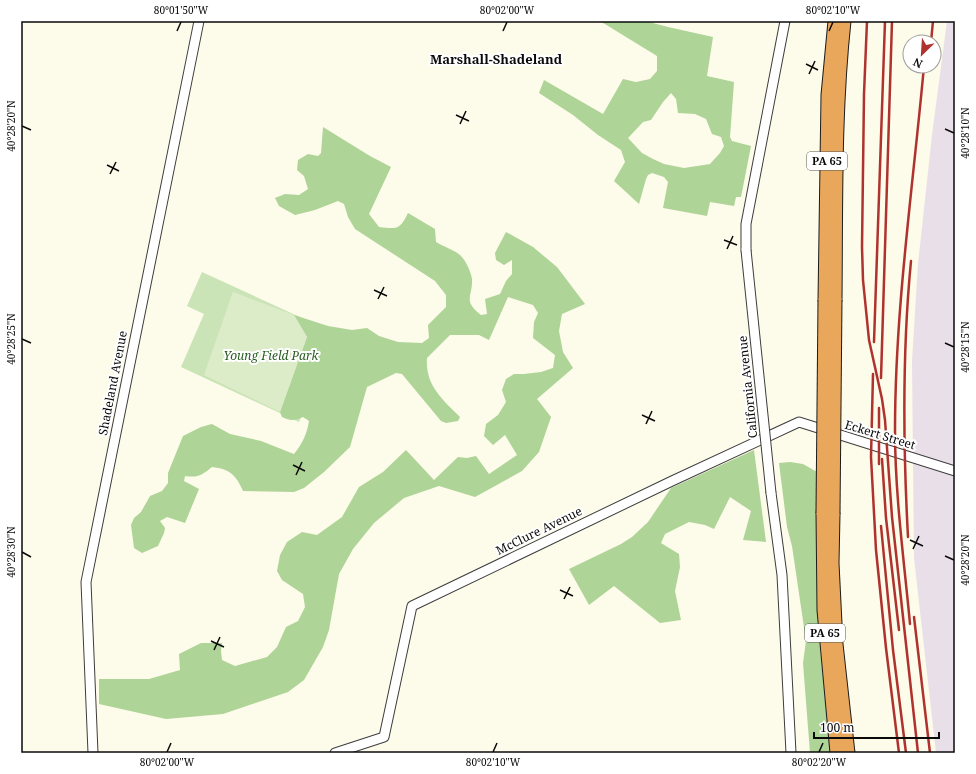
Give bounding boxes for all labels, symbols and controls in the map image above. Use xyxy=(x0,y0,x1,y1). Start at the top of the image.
text: 80°01'50"W xyxy=(154,3,209,17)
text: 80°02'00"W xyxy=(480,3,535,17)
text: 80°02'10"W xyxy=(806,3,861,17)
north arrow xyxy=(902,34,942,74)
district label: Marshall-Shadeland xyxy=(430,50,563,68)
text: N xyxy=(910,55,925,72)
text: 40°28'20"N xyxy=(4,100,18,152)
text: 40°28'10"N xyxy=(958,107,972,159)
road number: PA 65 xyxy=(807,152,847,170)
text: 40°28'25"N xyxy=(4,313,18,365)
text: 40°28'15"N xyxy=(958,321,972,373)
street label: Shadeland Avenue xyxy=(94,329,131,437)
street label: California Avenue xyxy=(734,335,761,439)
park label: Young Field Park xyxy=(224,347,320,364)
street label: Eckert Street xyxy=(843,416,918,453)
street label: McClure Avenue xyxy=(493,502,585,559)
text: 40°28'30"N xyxy=(4,526,18,578)
text: 40°28'20"N xyxy=(958,534,972,586)
road number: PA 65 xyxy=(805,624,845,642)
scale bar xyxy=(814,714,939,740)
text: 100 m xyxy=(820,719,855,736)
text: 80°02'00"W xyxy=(140,755,195,769)
text: 80°02'10"W xyxy=(466,755,521,769)
text: 80°02'20"W xyxy=(792,755,847,769)

